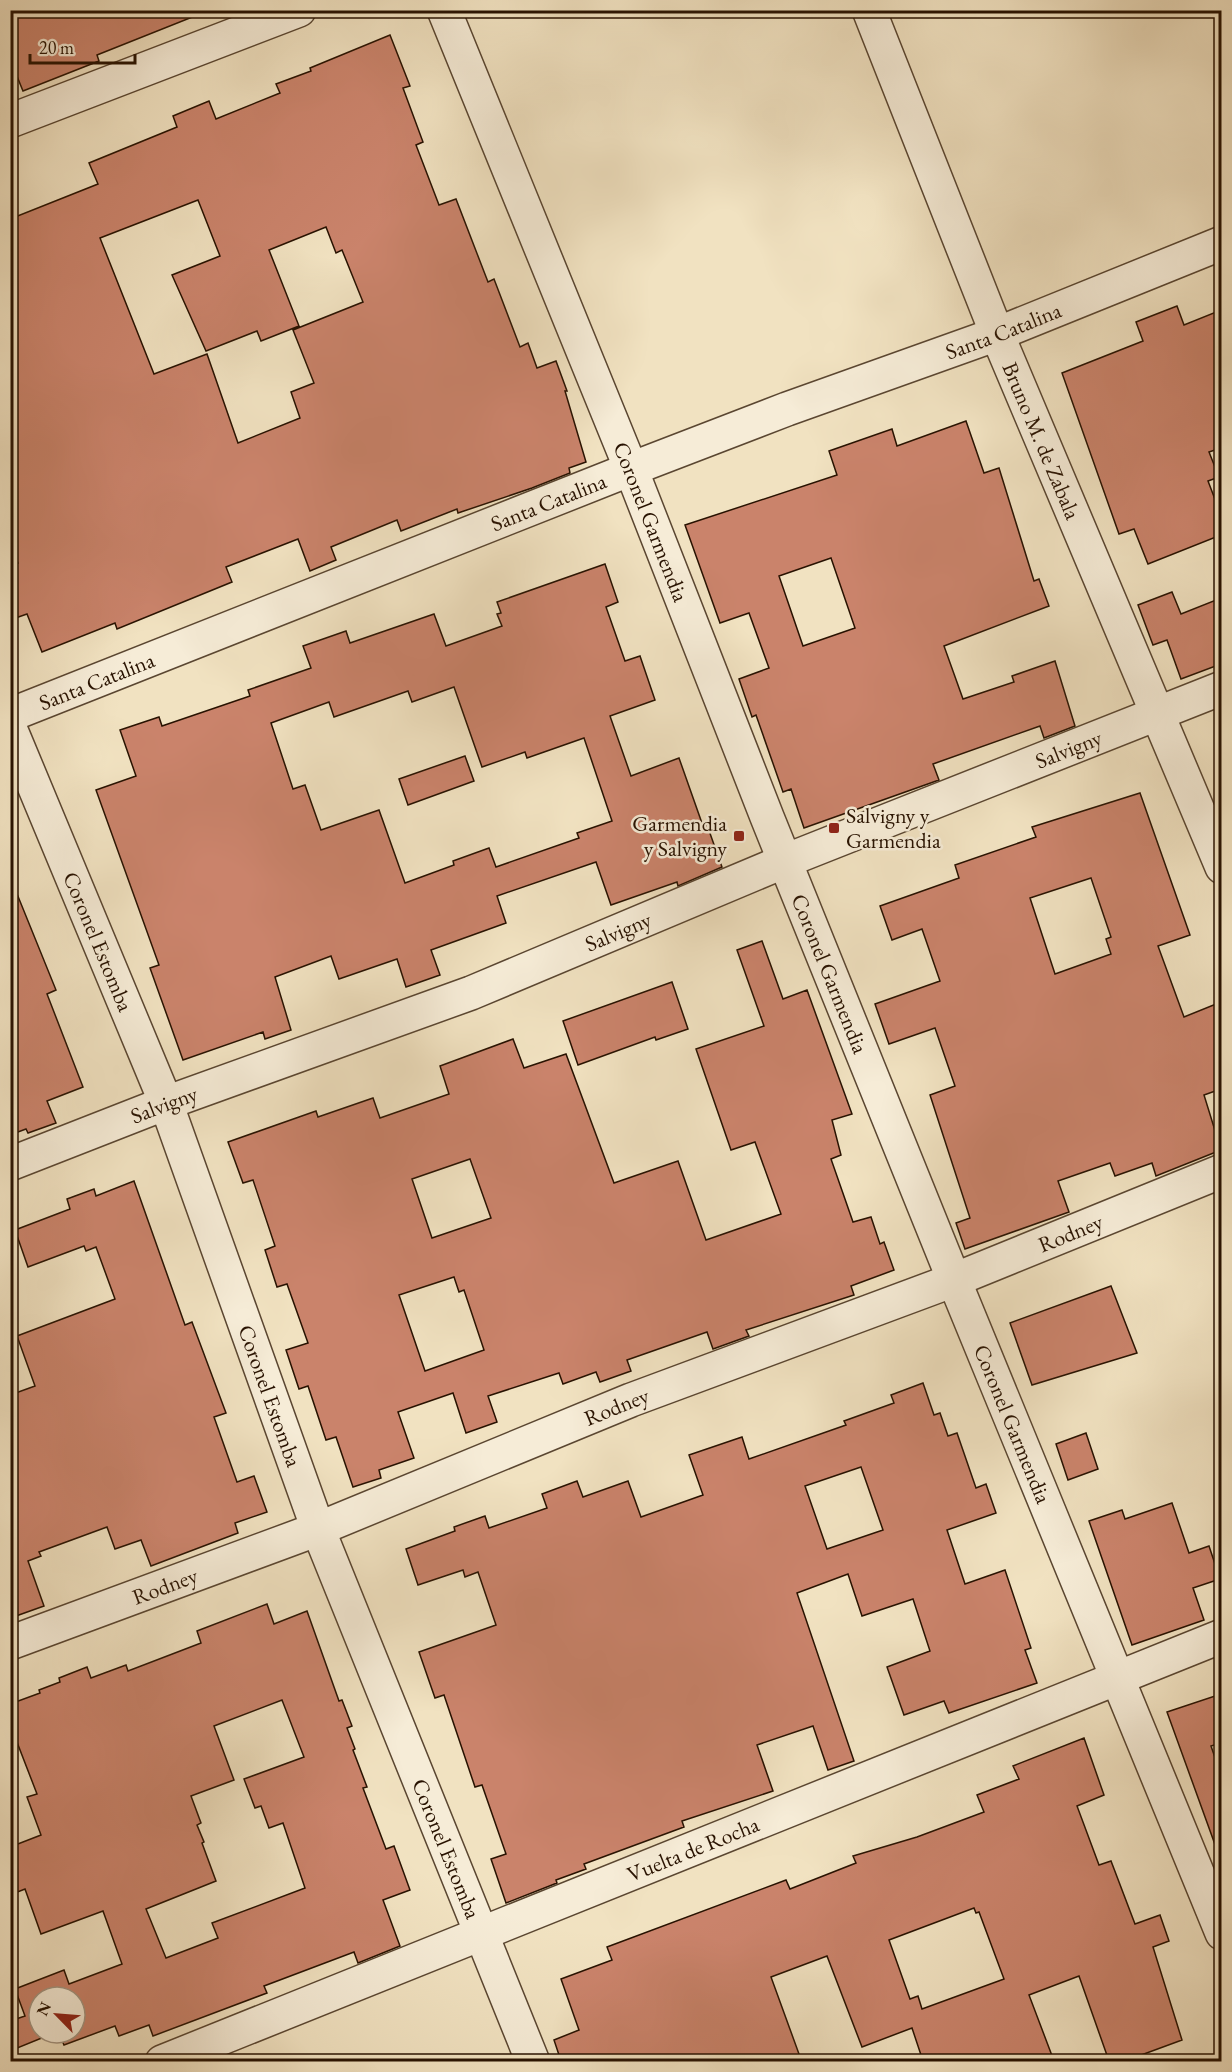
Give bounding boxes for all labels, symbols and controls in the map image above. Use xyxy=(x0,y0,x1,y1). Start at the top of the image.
scale bar xyxy=(30,27,135,65)
text: 20 m xyxy=(39,36,74,59)
street label: Santa Catalina xyxy=(941,295,1066,366)
street label: Bruno M. de Zabala xyxy=(995,358,1088,524)
street label: Coronel Garmendia xyxy=(606,437,695,606)
street label: Santa Catalina xyxy=(486,466,611,538)
street label: Santa Catalina xyxy=(35,645,159,717)
street label: Salvigny xyxy=(1031,723,1106,776)
place label: Salvigny y Garmendia xyxy=(846,801,941,855)
place label: Garmendia y Salvigny xyxy=(632,809,727,863)
marker: Salvigny y Garmendia xyxy=(827,821,841,835)
marker: Garmendia y Salvigny xyxy=(732,829,746,843)
street label: Coronel Estomba xyxy=(56,867,140,1016)
street label: Coronel Garmendia xyxy=(785,890,875,1058)
street label: Salvigny xyxy=(580,905,656,959)
street label: Salvigny xyxy=(126,1079,202,1130)
street label: Rodney xyxy=(1034,1207,1108,1259)
street label: Coronel Estomba xyxy=(231,1321,309,1471)
street label: Coronel Garmendia xyxy=(967,1340,1058,1508)
street label: Rodney xyxy=(580,1381,653,1433)
street label: Rodney xyxy=(128,1561,202,1612)
street label: Coronel Estomba xyxy=(405,1774,488,1923)
street label: Vuelta de Rocha xyxy=(622,1809,764,1889)
north arrow xyxy=(27,1985,87,2045)
text: N xyxy=(32,1999,56,2019)

